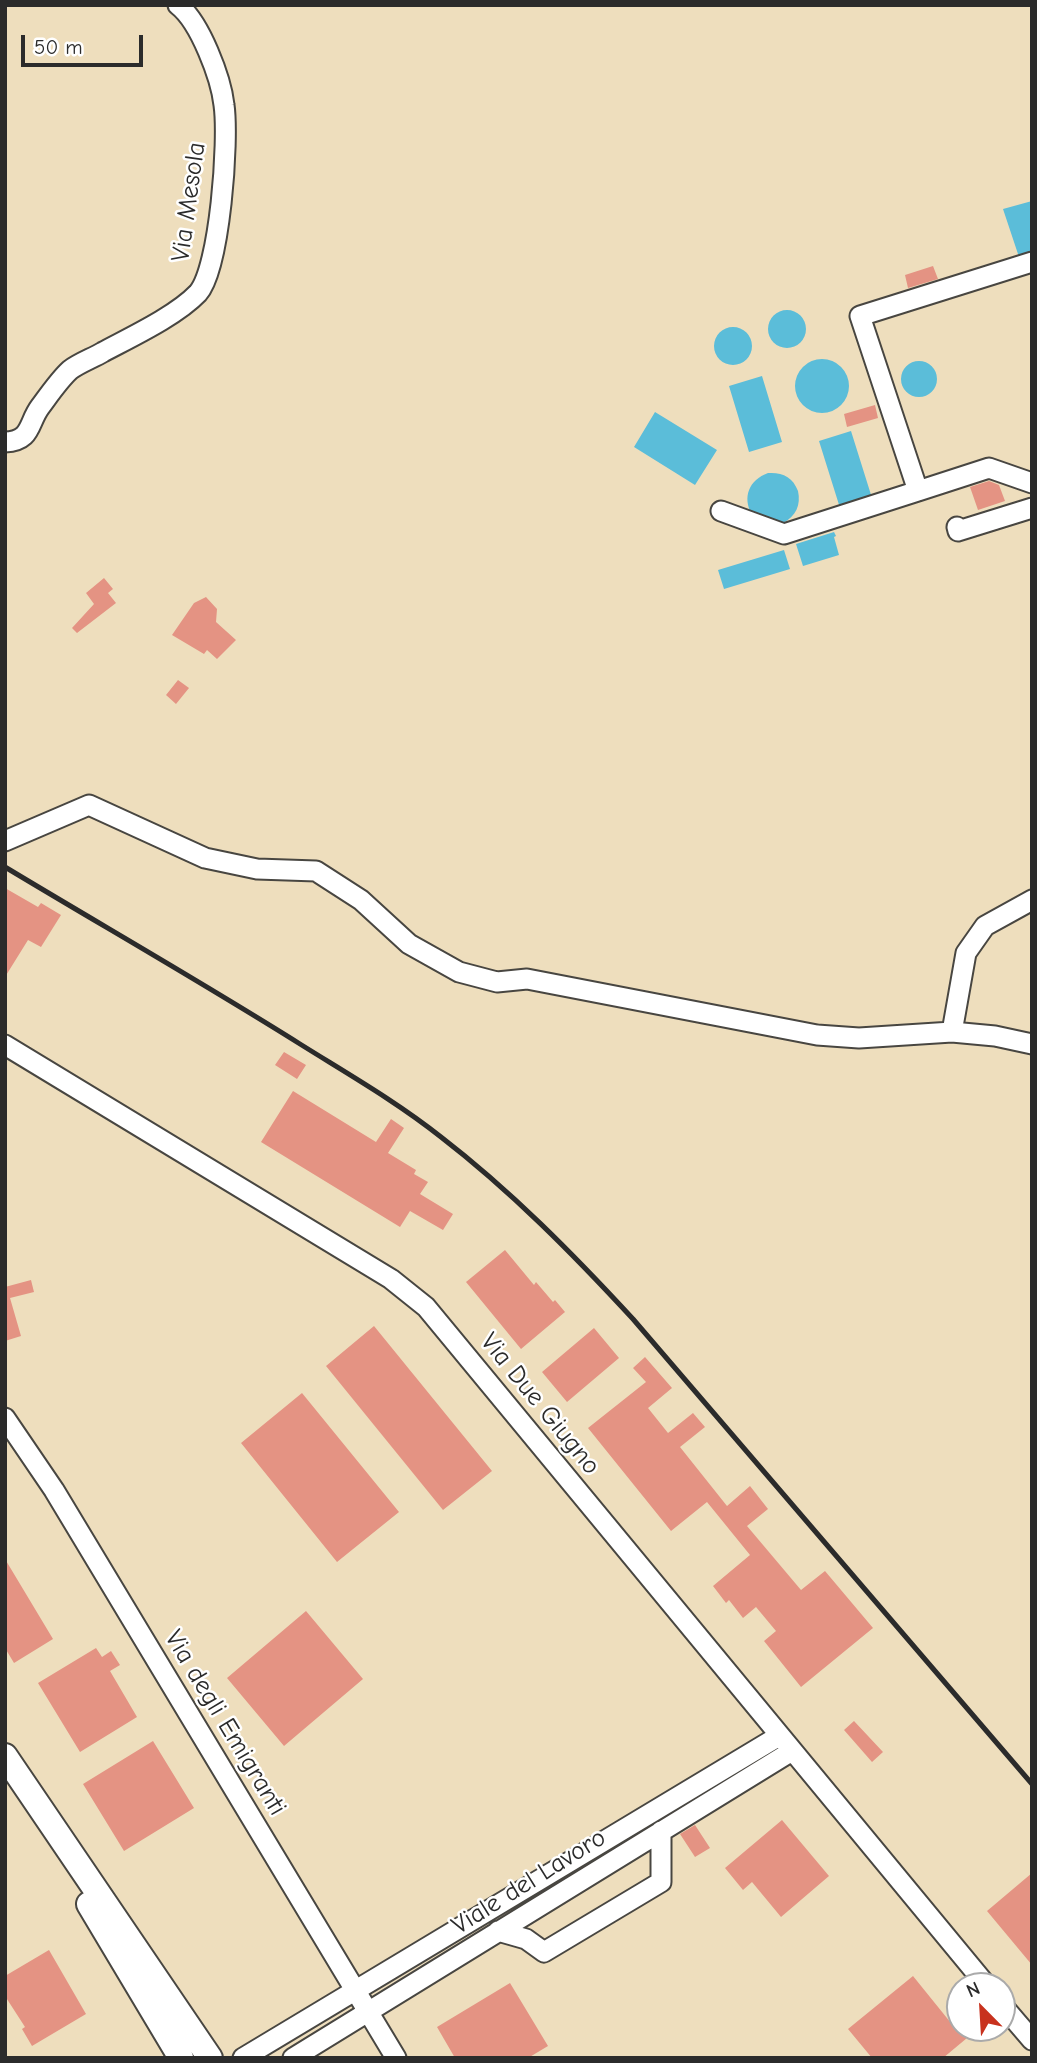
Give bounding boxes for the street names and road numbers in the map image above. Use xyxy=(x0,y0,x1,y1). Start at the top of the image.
street label: Via Mesola xyxy=(165,140,213,264)
street label: Via Due Giugno xyxy=(473,1327,607,1481)
street label: Via degli Emigranti xyxy=(157,1625,293,1821)
street label: Viale del Lavoro xyxy=(446,1822,612,1942)

